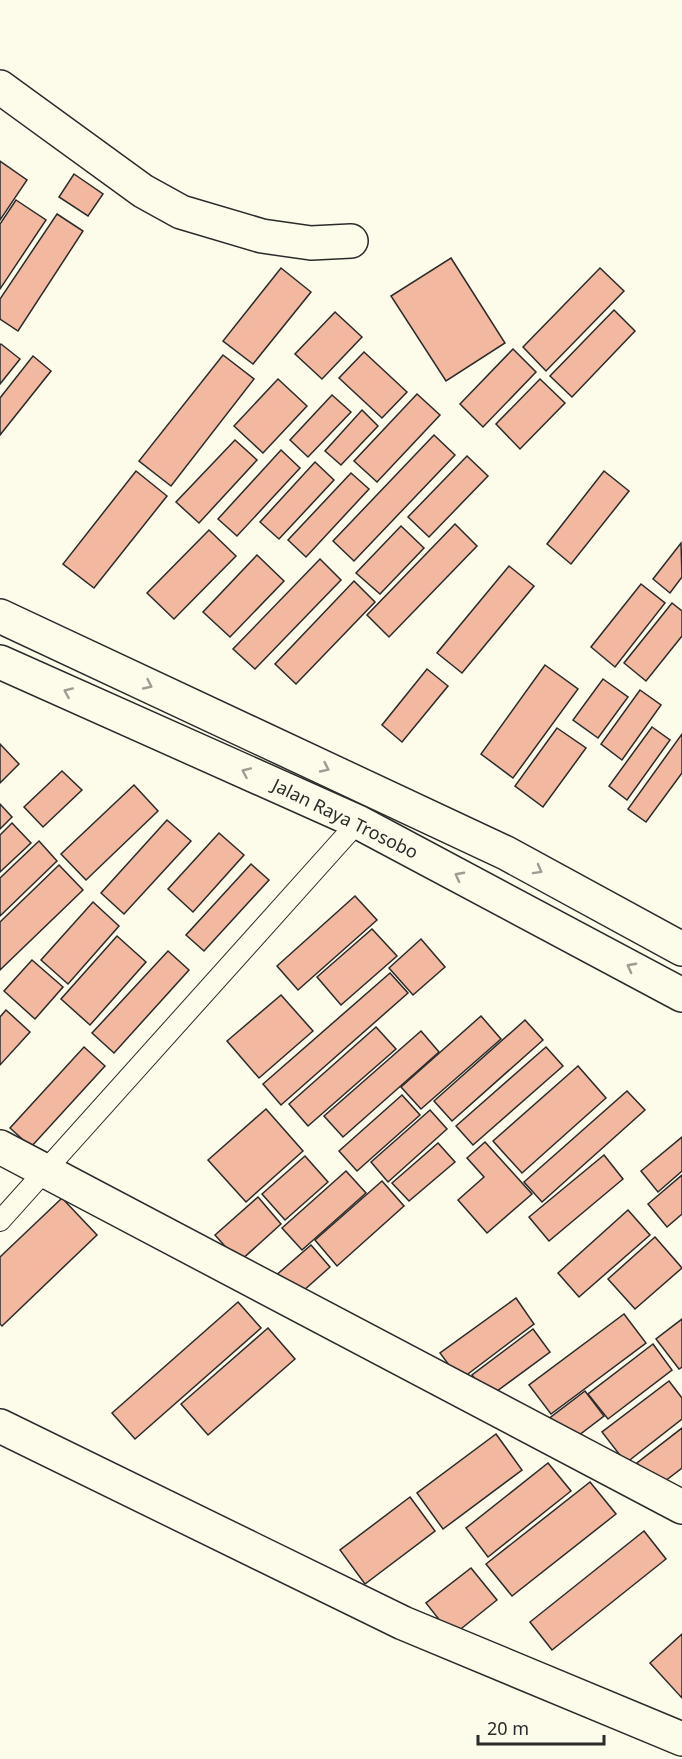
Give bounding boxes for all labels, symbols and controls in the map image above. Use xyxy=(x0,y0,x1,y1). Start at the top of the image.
one-way arrow xyxy=(142,678,153,690)
one-way arrow xyxy=(63,687,74,699)
one-way arrow xyxy=(318,760,329,772)
one-way arrow xyxy=(241,767,252,779)
street label: Jalan Raya Trosobo xyxy=(267,772,422,864)
one-way arrow xyxy=(532,863,543,874)
one-way arrow xyxy=(454,871,465,883)
one-way arrow xyxy=(627,963,637,974)
scale bar xyxy=(478,1708,604,1746)
text: 20 m xyxy=(487,1716,529,1740)

